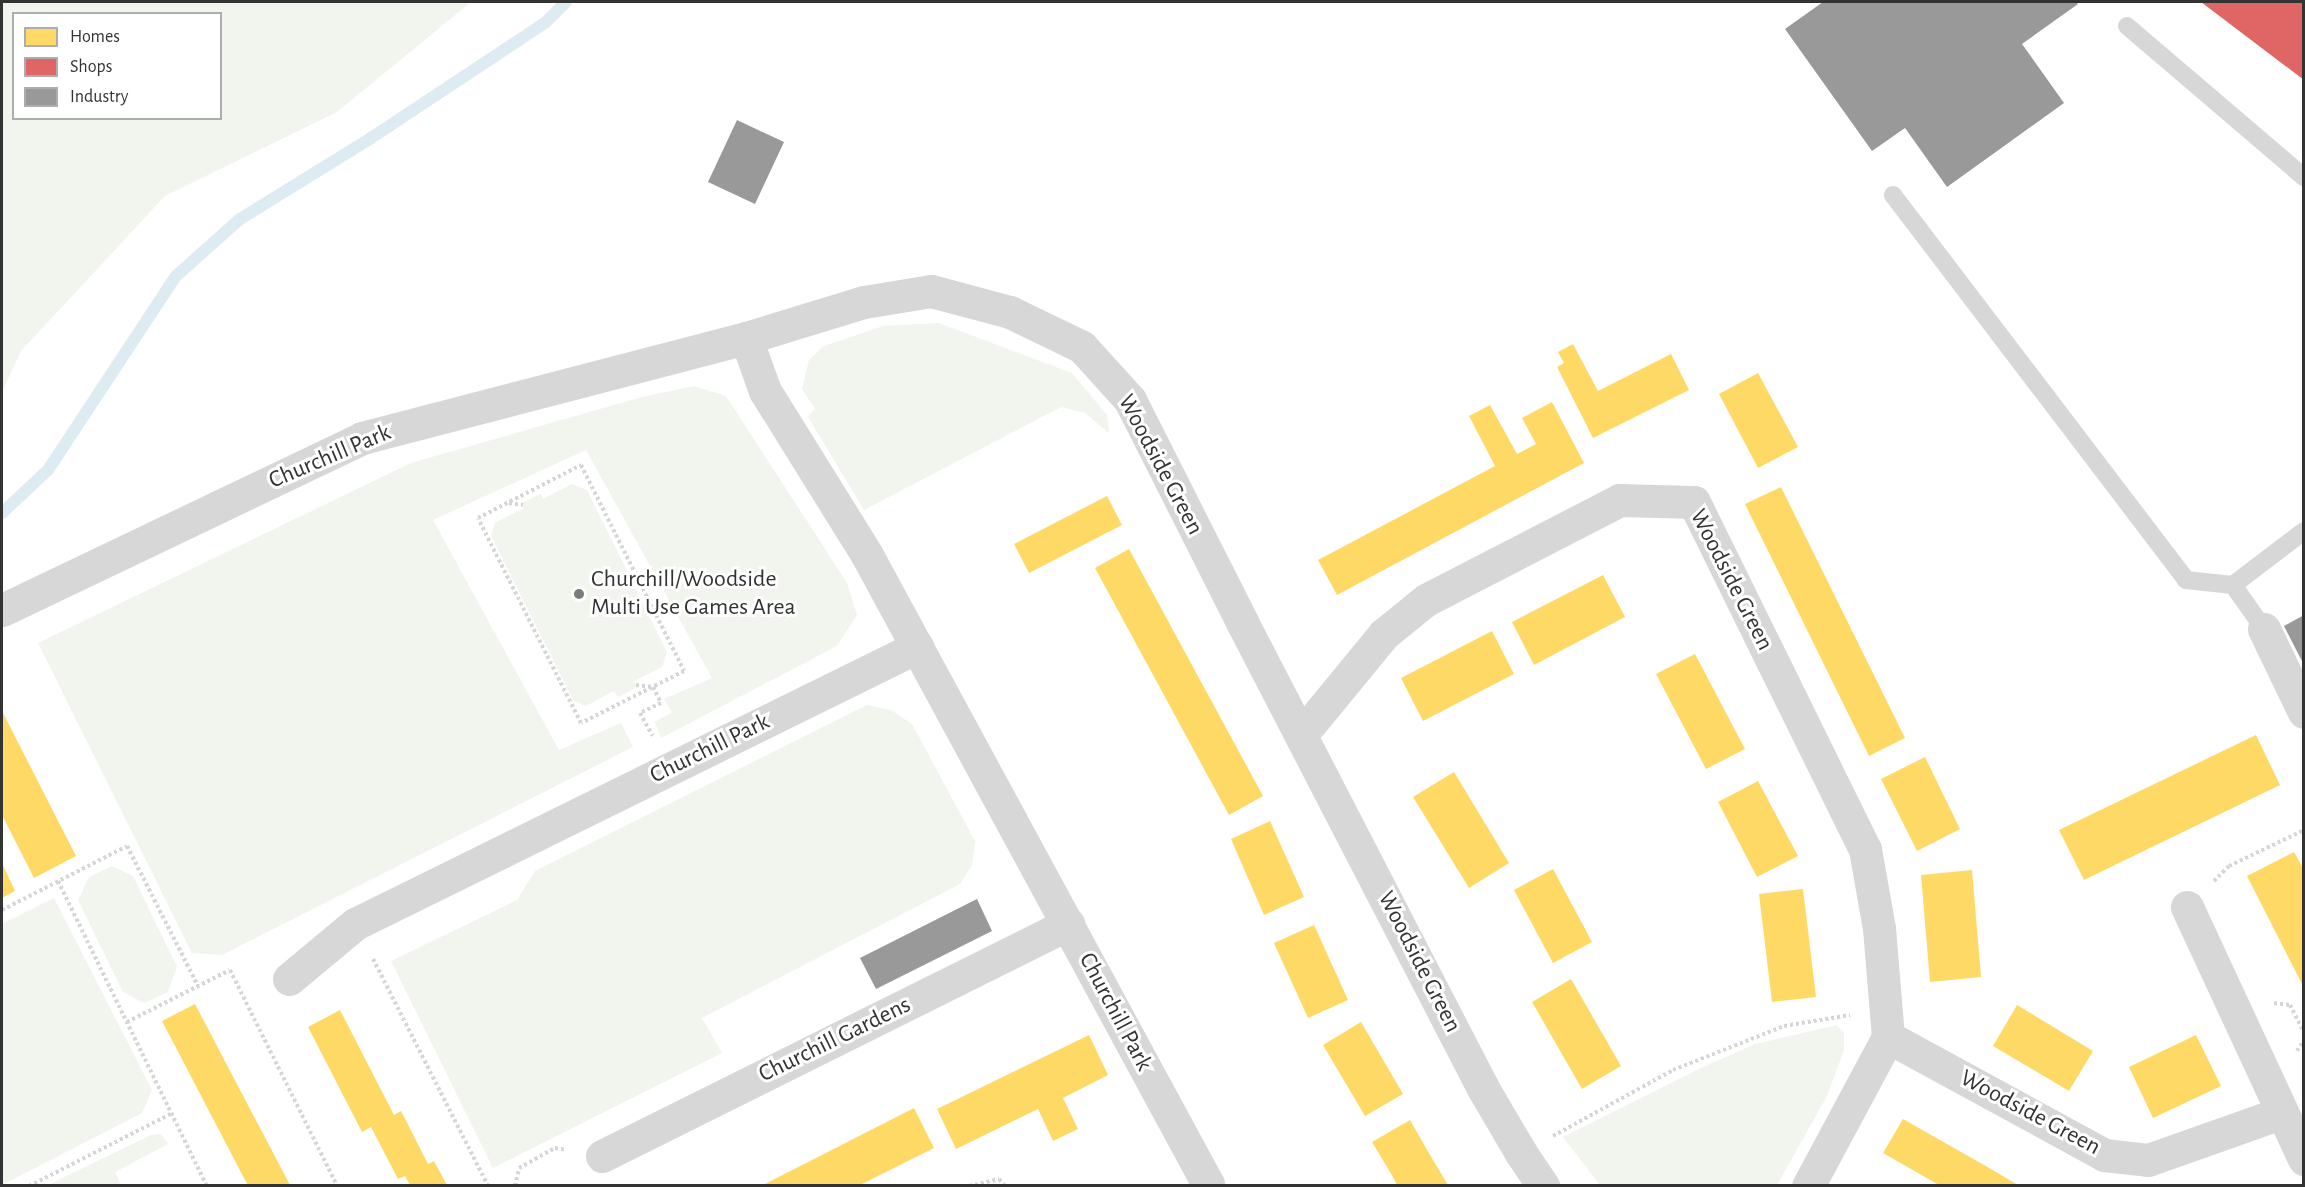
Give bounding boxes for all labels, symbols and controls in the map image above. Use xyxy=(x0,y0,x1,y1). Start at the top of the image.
legend xyxy=(12,12,222,120)
text: Homes xyxy=(70,28,120,46)
text: Shops xyxy=(70,58,112,76)
text: Industry xyxy=(70,88,129,106)
street label: Woodside Green xyxy=(1111,390,1209,540)
street label: Churchill Park xyxy=(265,418,395,496)
street label: Woodside Green xyxy=(1683,505,1779,655)
place label: Churchill/Woodside Multi Use Games Area xyxy=(591,566,796,622)
marker: Churchill/Woodside Multi Use Games Area xyxy=(572,587,586,601)
street label: Churchill Park xyxy=(646,708,774,790)
street label: Woodside Green xyxy=(1371,887,1467,1037)
street label: Churchill Park xyxy=(1072,948,1158,1076)
street label: Churchill Gardens xyxy=(754,991,916,1089)
street label: Woodside Green xyxy=(1955,1064,2105,1162)

